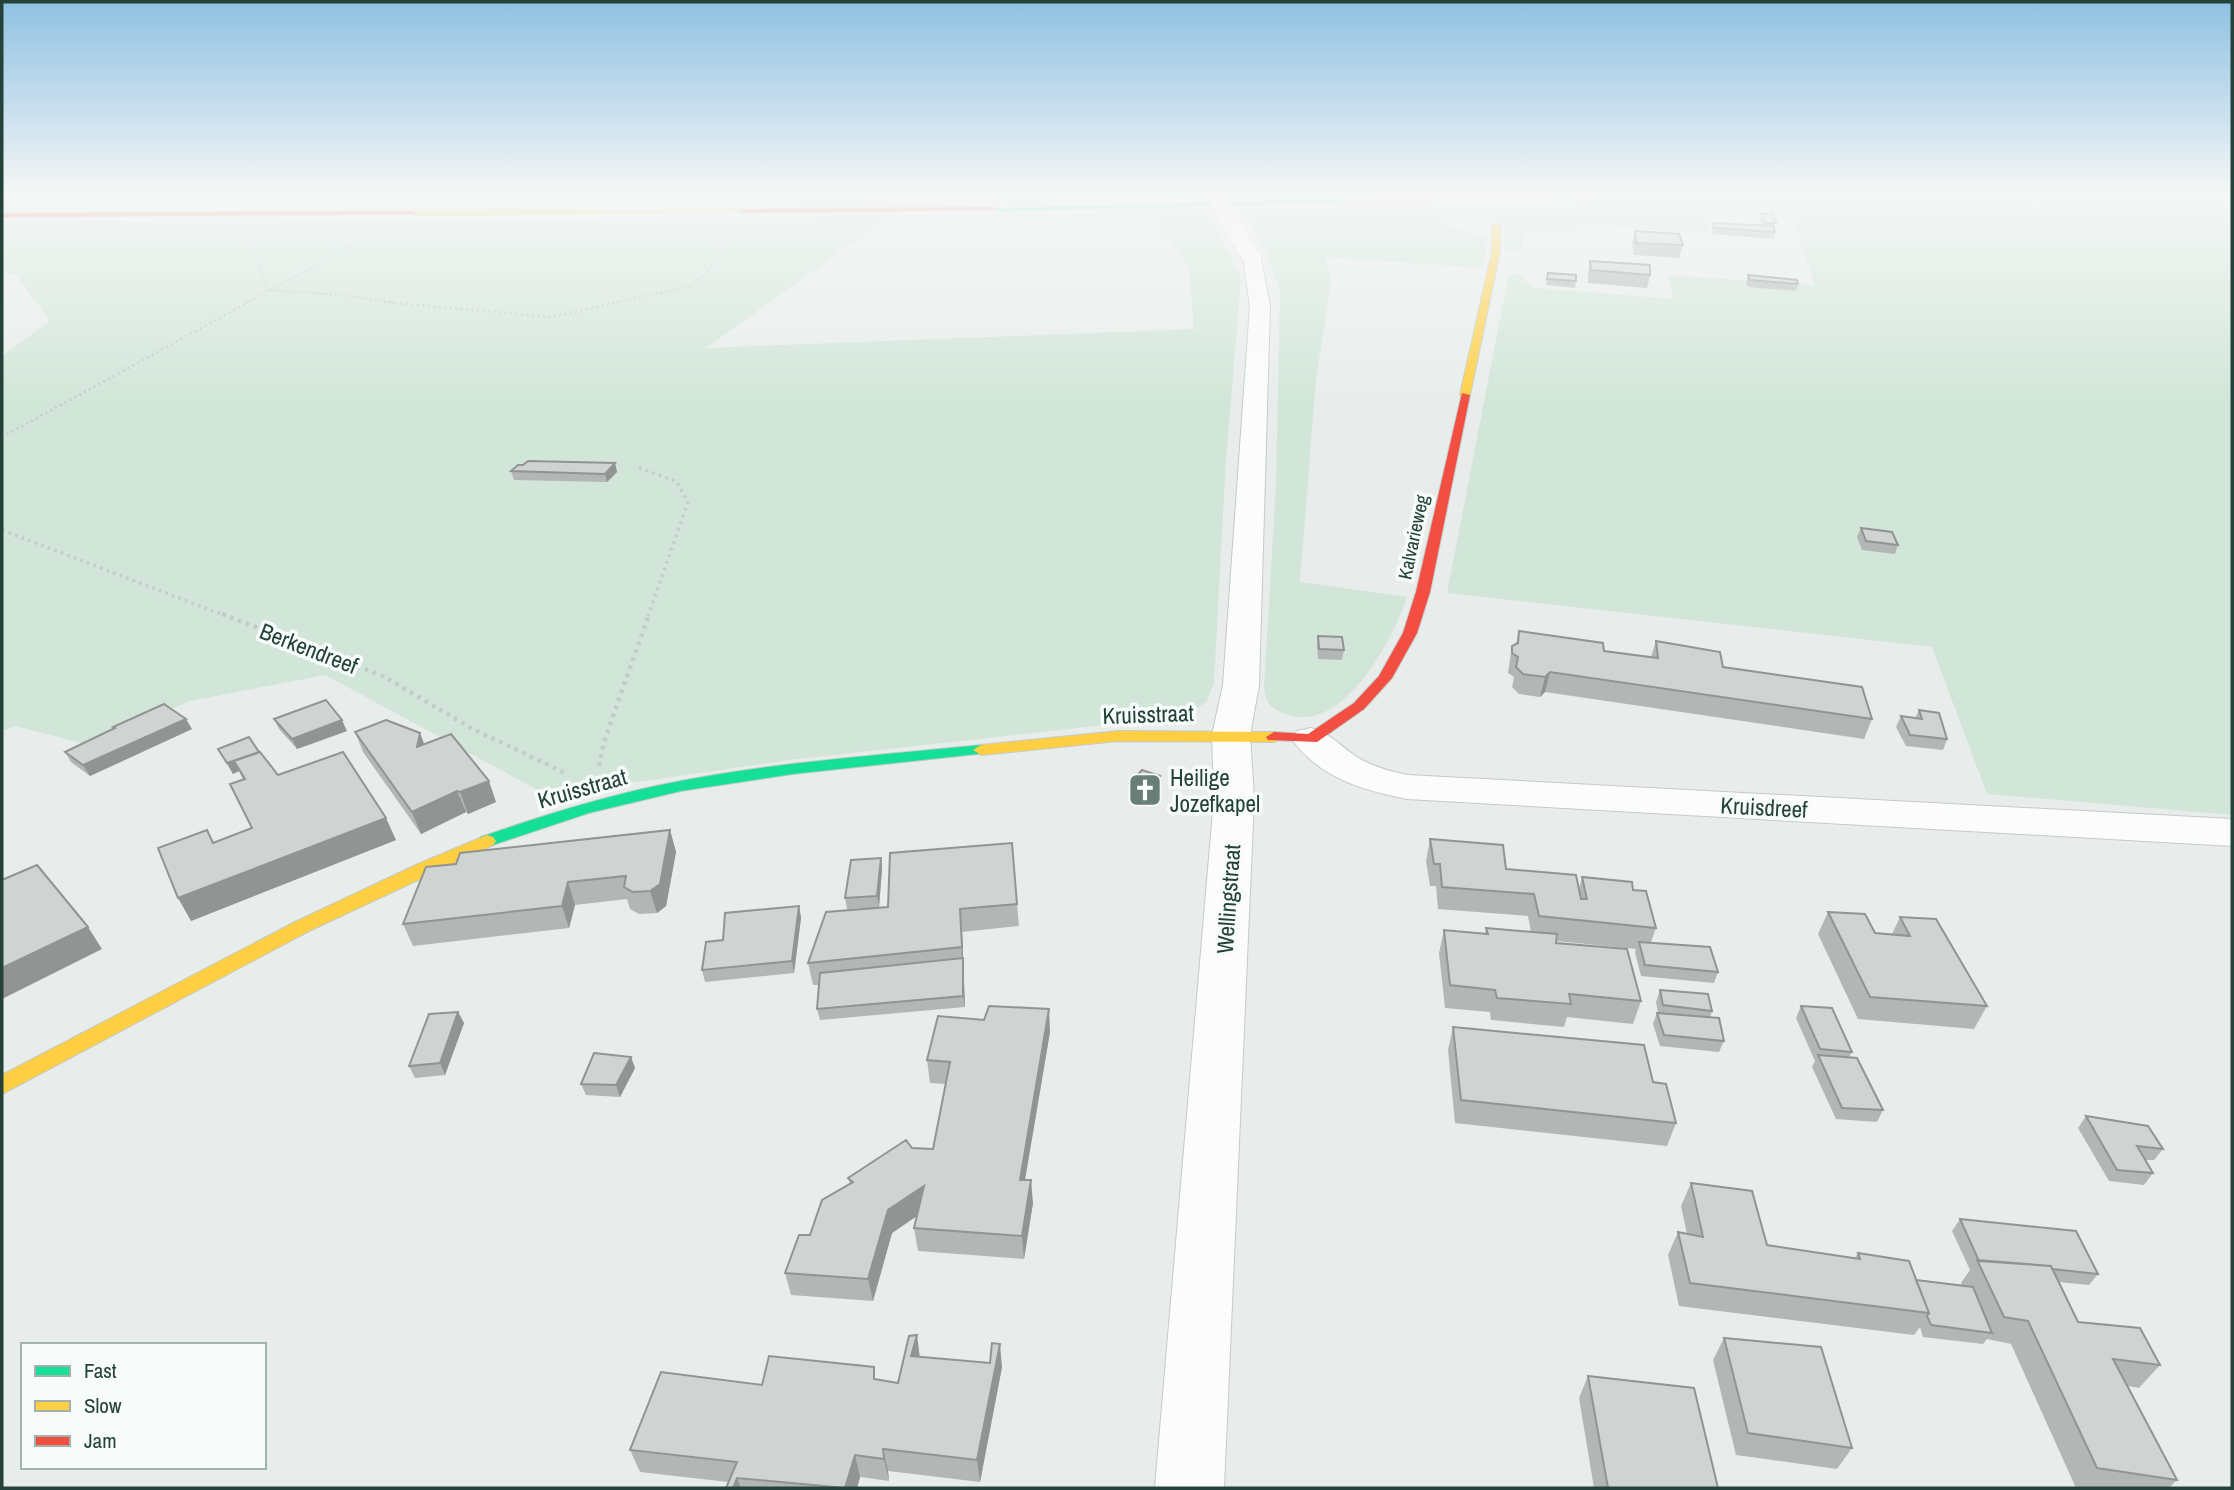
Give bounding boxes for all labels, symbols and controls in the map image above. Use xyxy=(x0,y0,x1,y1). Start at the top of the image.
street label: Kalvarieweg xyxy=(1391,492,1435,582)
street label: Berkendreef xyxy=(255,615,363,681)
street label: Kruisstraat xyxy=(1102,697,1194,731)
street label: Kruisstraat xyxy=(534,761,630,815)
place label: Heilige Jozefkapel xyxy=(1170,762,1260,819)
church icon: Heilige Jozefkapel xyxy=(1126,771,1164,809)
street label: Kruisdreef xyxy=(1720,789,1809,825)
street label: Wellingstraat xyxy=(1209,843,1247,955)
legend xyxy=(21,1343,266,1469)
text: Fast xyxy=(84,1356,117,1385)
text: Slow xyxy=(84,1391,122,1420)
text: Jam xyxy=(84,1426,117,1455)

